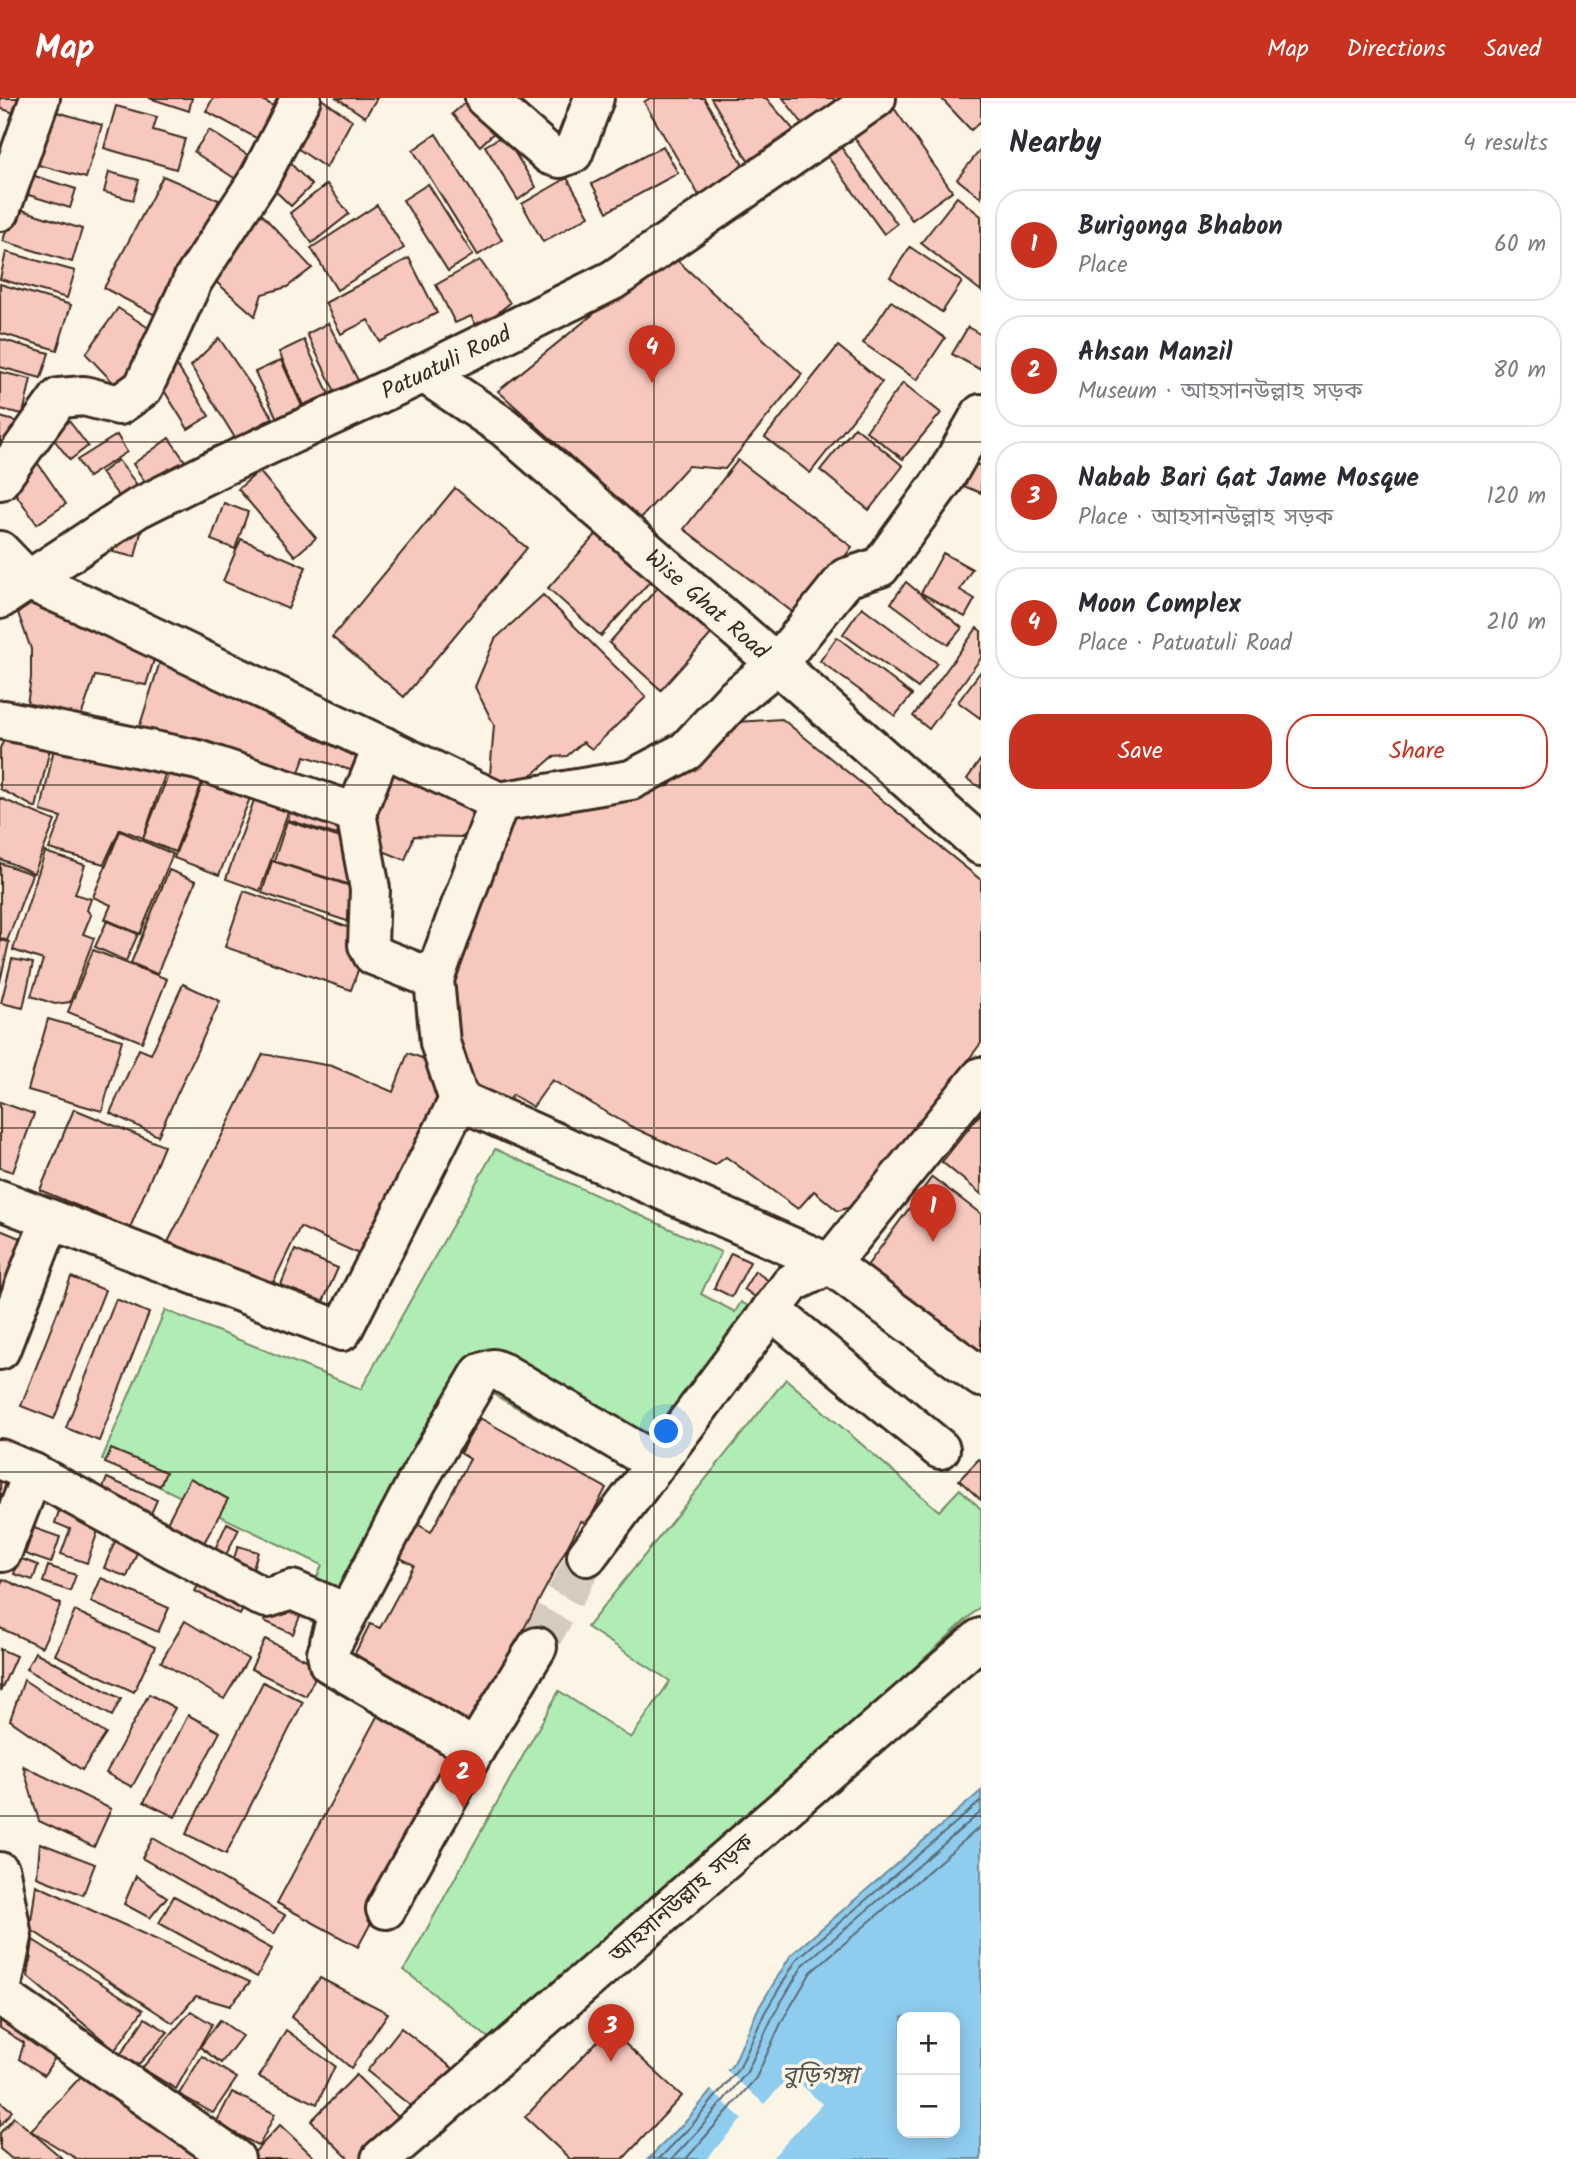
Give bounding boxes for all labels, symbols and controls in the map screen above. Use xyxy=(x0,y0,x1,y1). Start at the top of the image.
text: Map xyxy=(35,23,95,76)
text: Map xyxy=(1267,30,1309,69)
text: Directions xyxy=(1347,30,1446,69)
text: Saved xyxy=(1484,30,1541,69)
text: Nearby xyxy=(1009,120,1101,168)
text: 4 results xyxy=(1463,126,1548,162)
text: Burigonga Bhabon xyxy=(1078,206,1283,248)
text: 1 xyxy=(1031,227,1037,263)
text: 60 m xyxy=(1494,227,1546,263)
text: Place xyxy=(1078,248,1128,284)
street label: Patuatuli Road xyxy=(376,317,518,410)
pin: 4 xyxy=(629,325,675,383)
text: Ahsan Manzil xyxy=(1078,332,1232,374)
text: 2 xyxy=(1027,353,1041,389)
text: 80 m xyxy=(1493,353,1546,389)
text: Museum · আহসানউল্লাহ সড়ক xyxy=(1078,374,1362,410)
text: Nabab Bari Gat Jame Mosque xyxy=(1078,458,1419,500)
text: 3 xyxy=(1028,479,1040,515)
text: 120 m xyxy=(1486,479,1546,515)
text: Place · আহসানউল্লাহ সড়ক xyxy=(1078,500,1333,536)
street label: Wise Ghat Road xyxy=(636,541,777,670)
text: Moon Complex xyxy=(1078,584,1241,626)
text: 4 xyxy=(1028,605,1040,641)
text: 210 m xyxy=(1486,605,1546,641)
text: Place · Patuatuli Road xyxy=(1078,626,1292,662)
button: Save xyxy=(1009,714,1272,789)
button: Share xyxy=(1286,714,1548,789)
pin: 1 xyxy=(910,1184,956,1242)
your location xyxy=(649,1414,683,1448)
pin: 2 xyxy=(440,1750,486,1808)
street label: আহসানউল্লাহ সড়ক xyxy=(601,1826,763,1973)
pin: 3 xyxy=(588,2004,634,2062)
map controls xyxy=(897,2012,960,2138)
button: + xyxy=(897,2012,960,2075)
water label: বুড়িগঙ্গা xyxy=(782,2057,863,2096)
button: − xyxy=(897,2075,960,2138)

